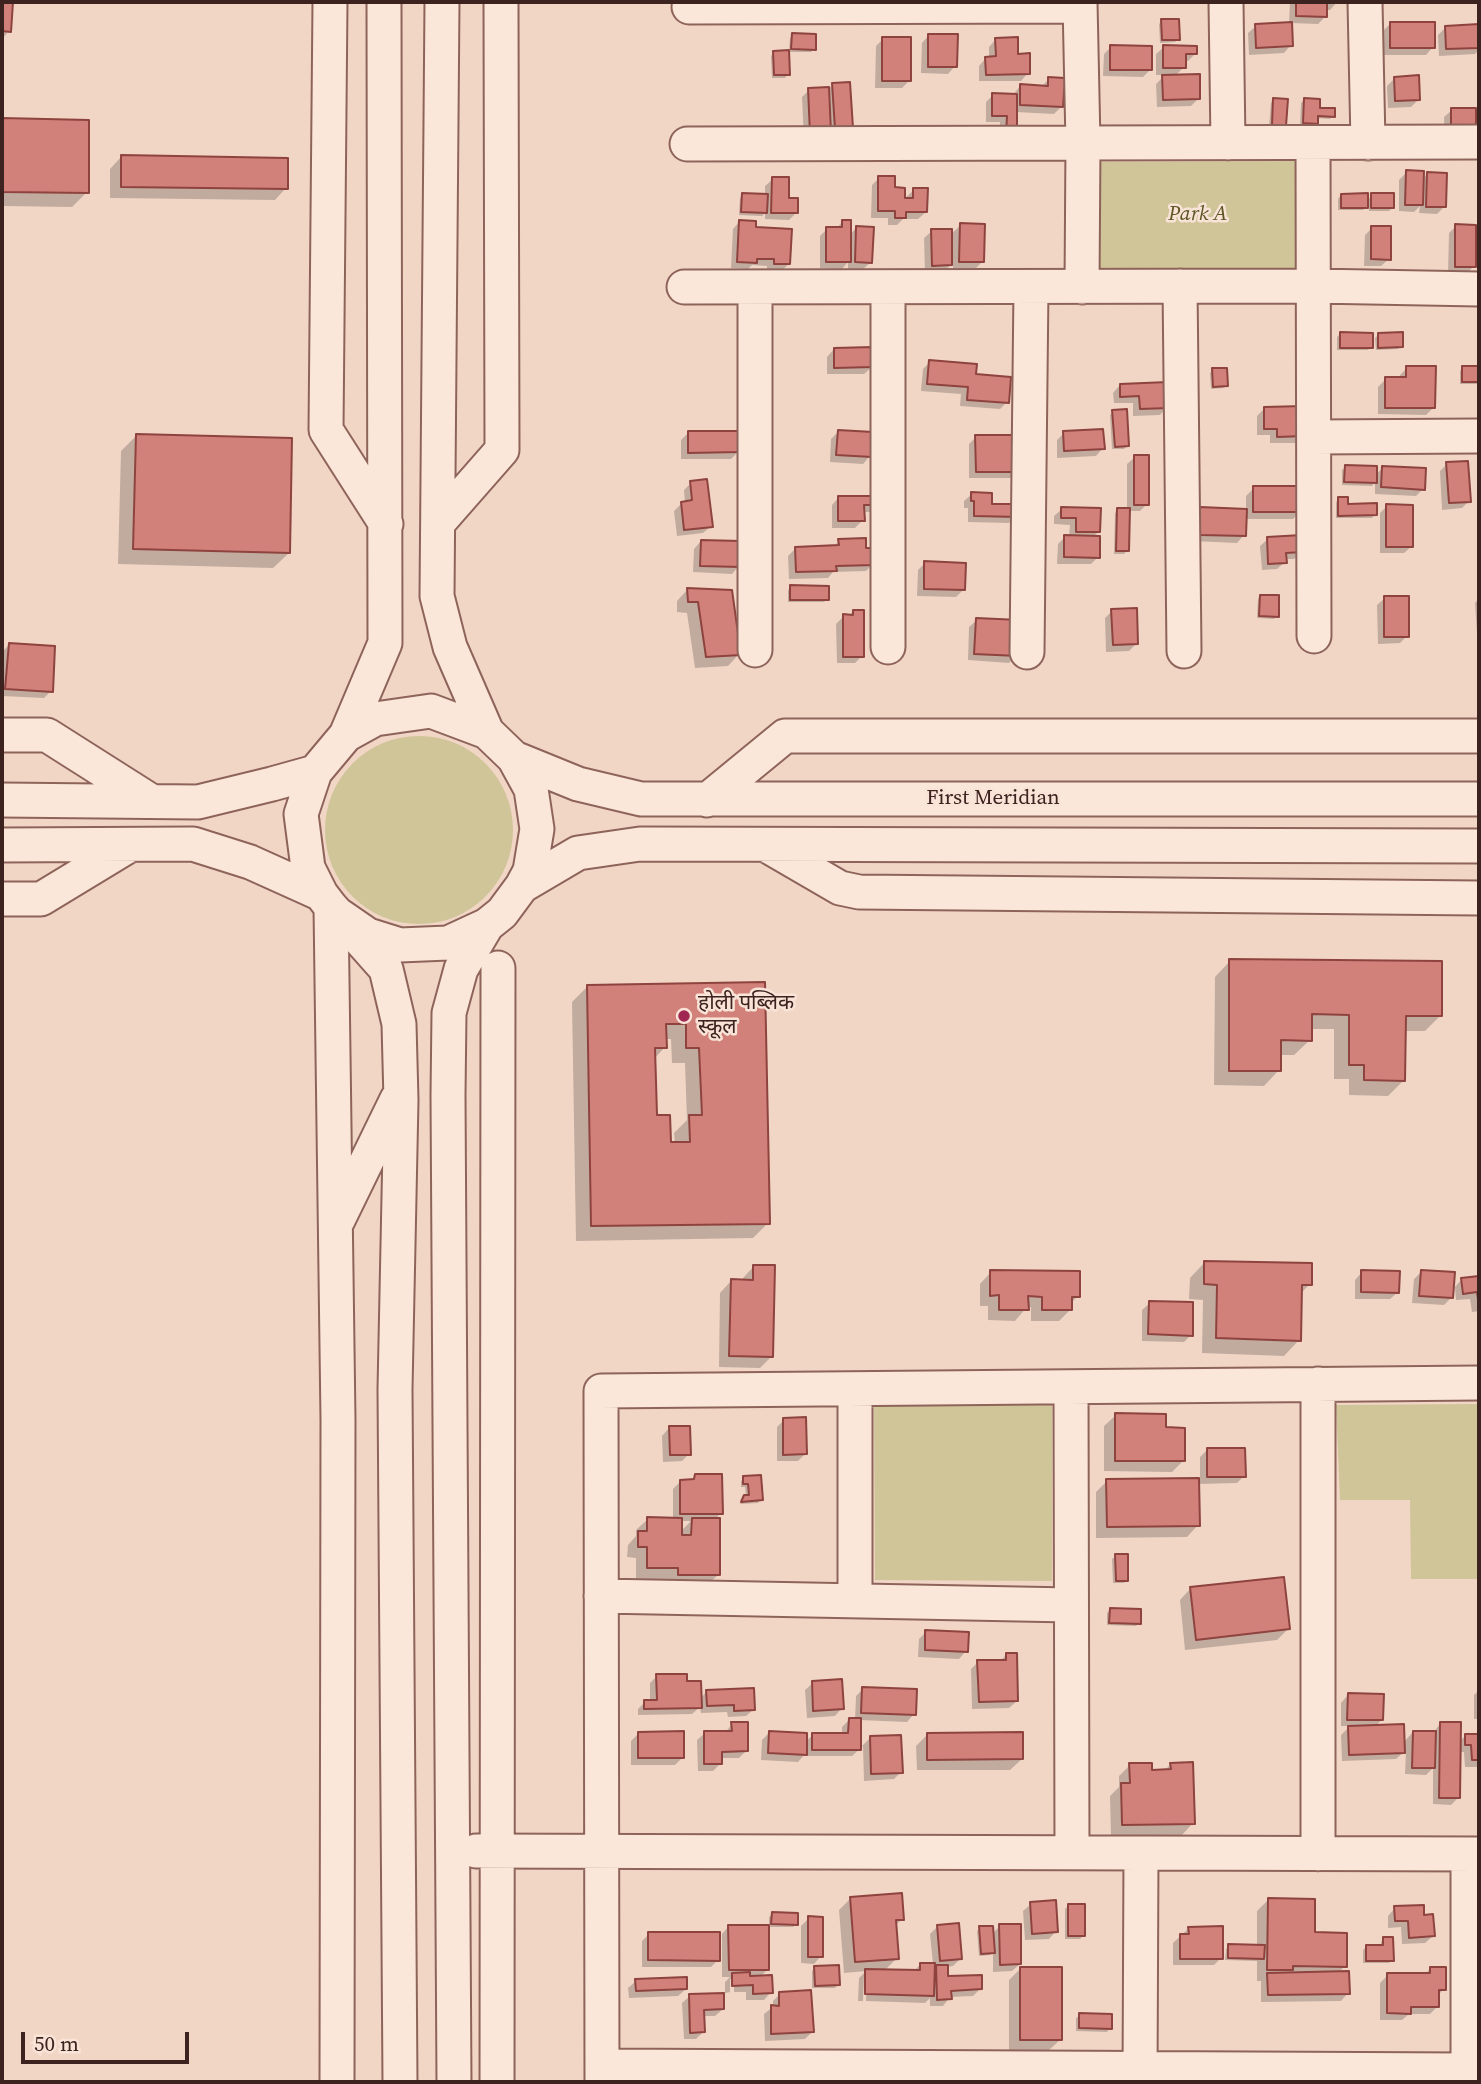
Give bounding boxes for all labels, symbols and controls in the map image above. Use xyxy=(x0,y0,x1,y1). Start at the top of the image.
park label: Park A xyxy=(1168,202,1228,228)
street label: First Meridian xyxy=(926,786,1060,812)
place label: होली पब्लिक स्कूल xyxy=(698,991,794,1041)
marker: होली पब्लिक स्कूल xyxy=(676,1008,692,1024)
scale bar xyxy=(24,2018,192,2062)
text: 50 m xyxy=(34,2029,79,2058)

